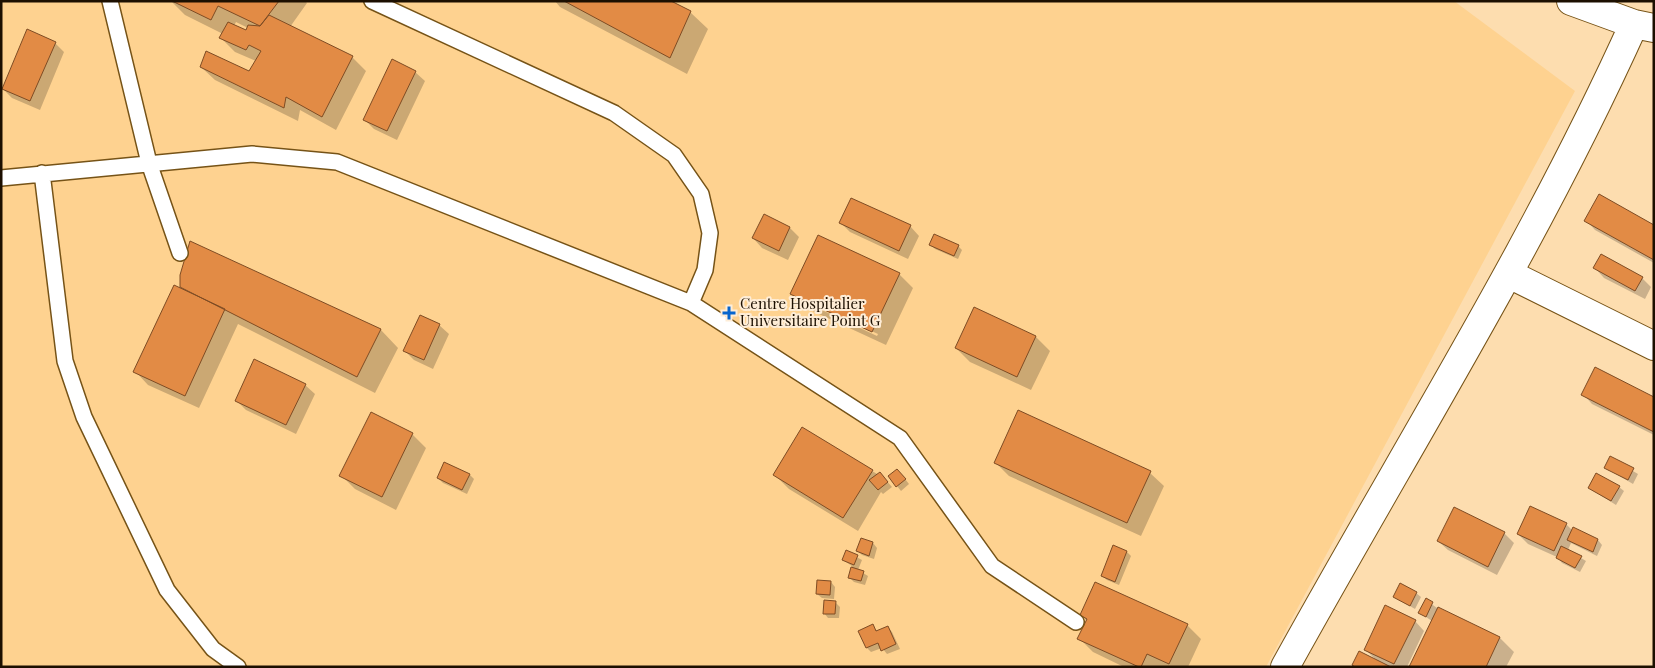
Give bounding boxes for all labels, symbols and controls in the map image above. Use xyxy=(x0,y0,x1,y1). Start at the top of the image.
place label: Centre Hospitalier Universitaire Point G xyxy=(740,293,881,330)
marker: Centre Hospitalier Universitaire Point G xyxy=(722,306,736,320)

